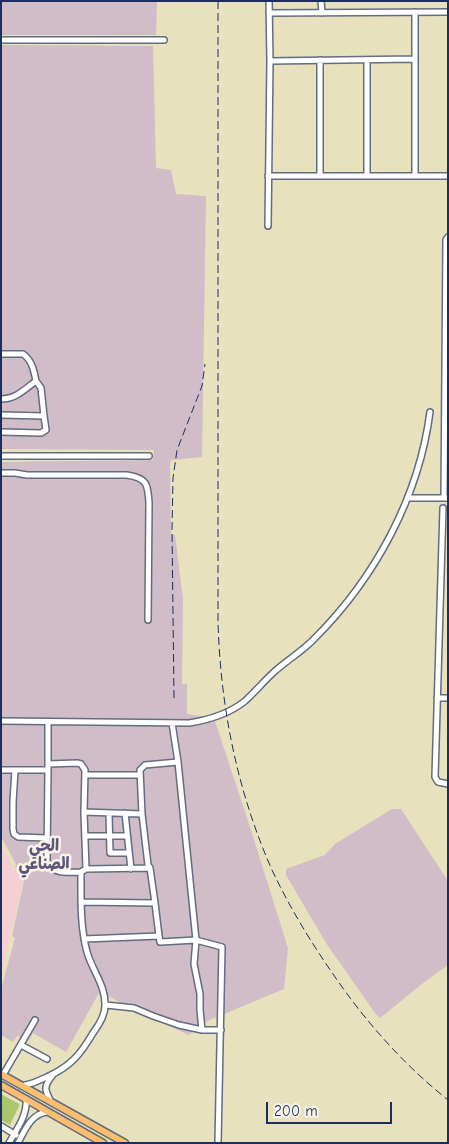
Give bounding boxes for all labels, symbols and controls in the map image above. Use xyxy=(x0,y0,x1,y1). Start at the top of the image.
district label: الحي الصناعي xyxy=(18,836,70,874)
scale bar xyxy=(269,1092,395,1124)
text: 200 m xyxy=(274,1102,318,1120)

